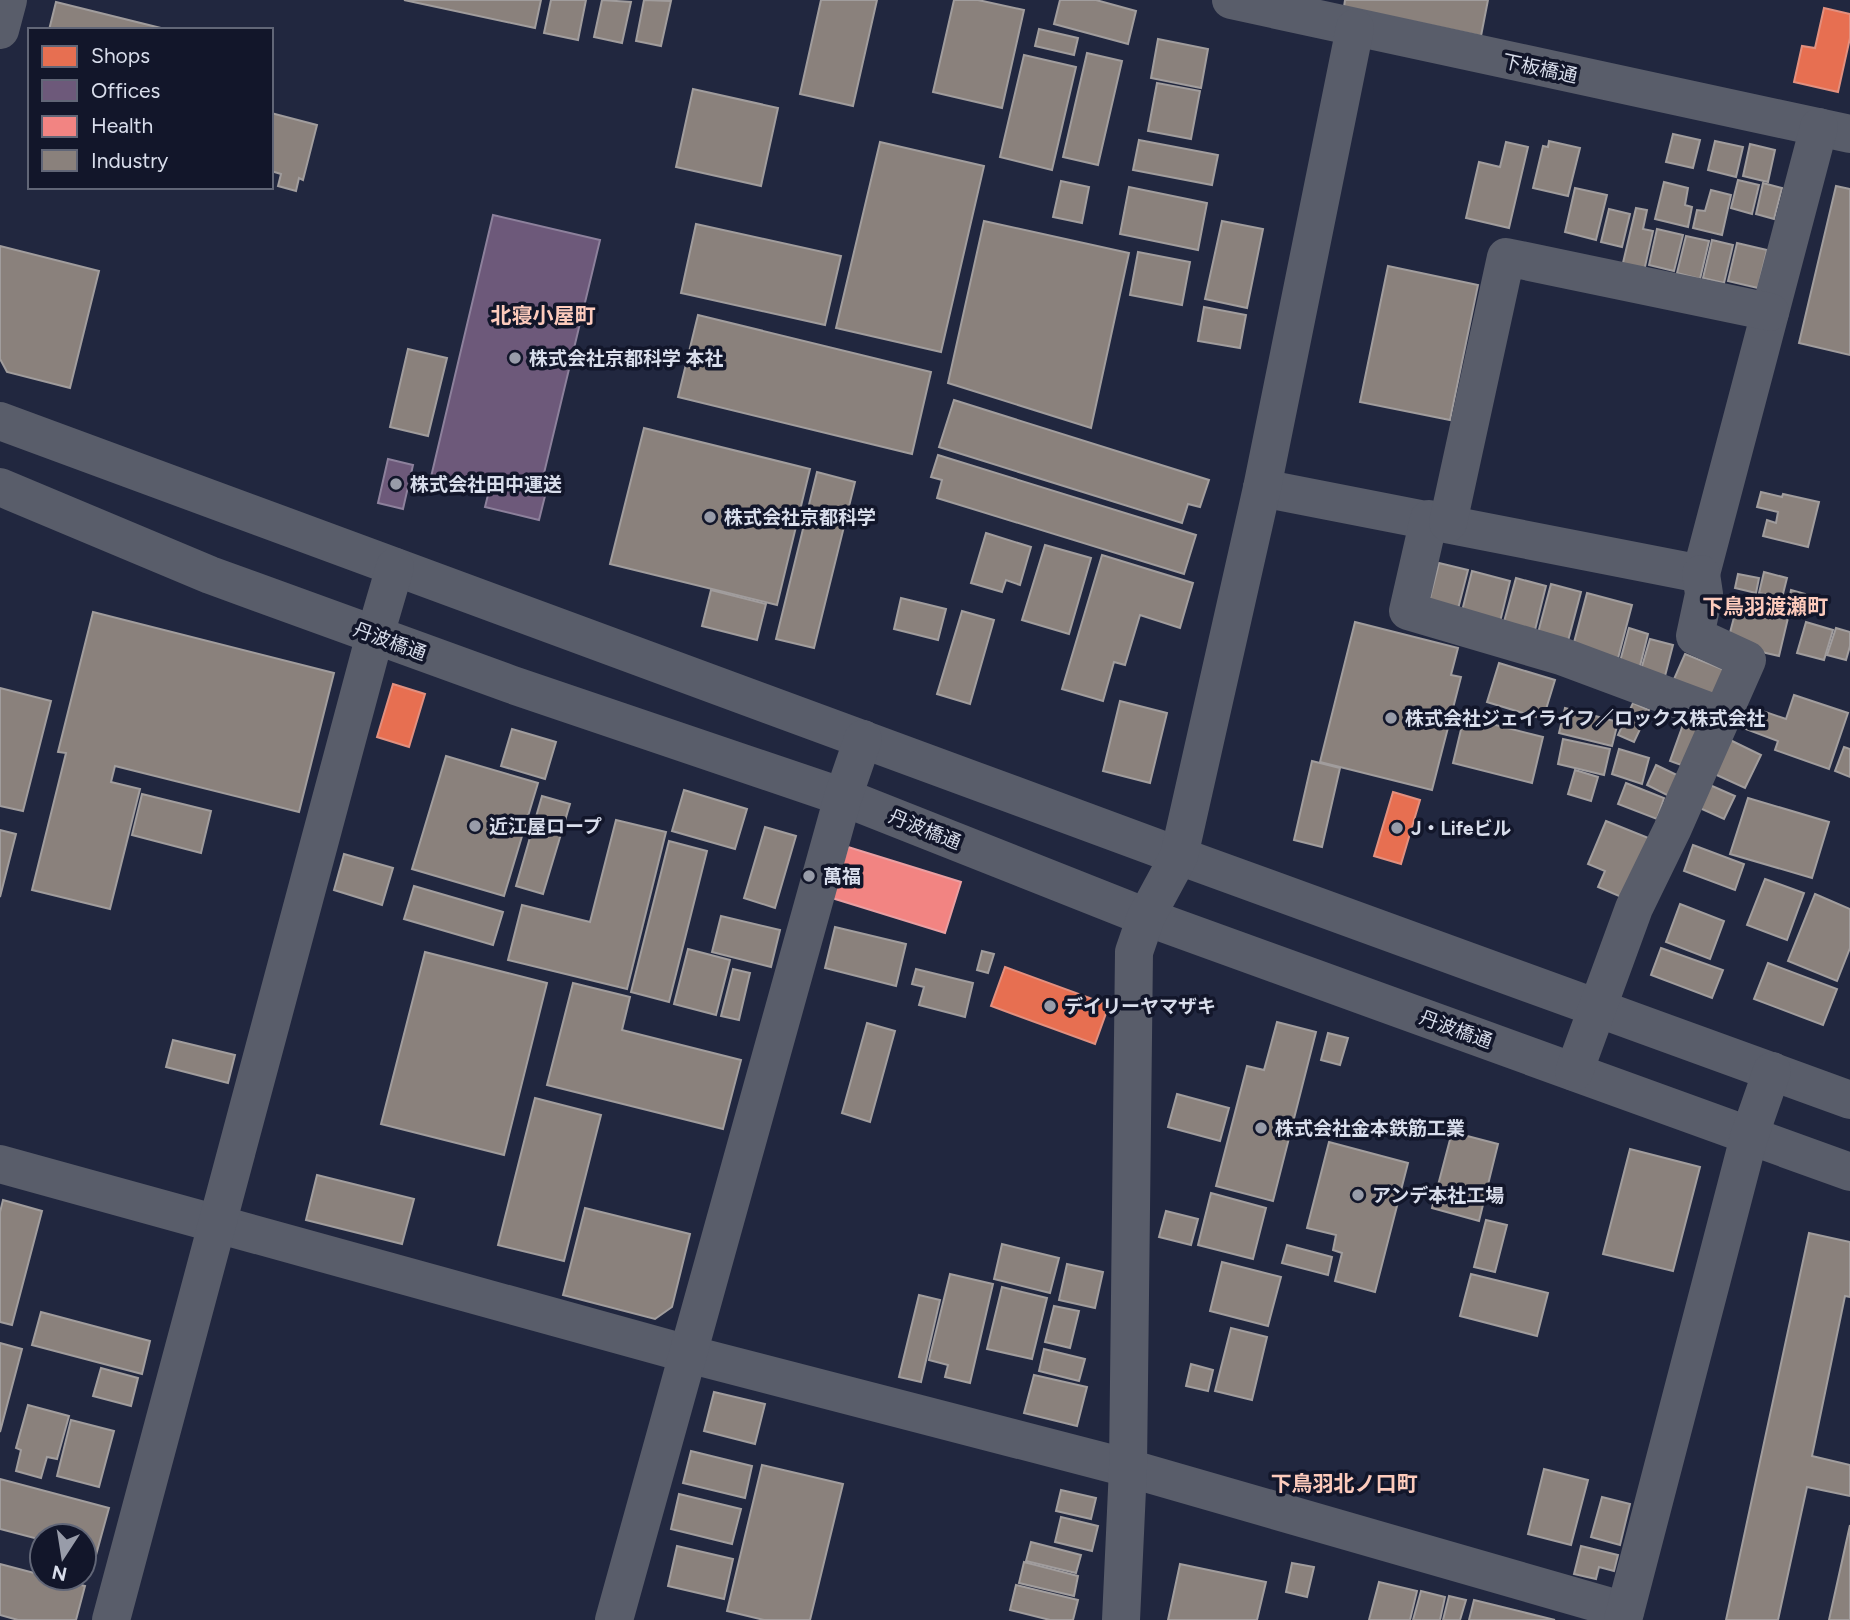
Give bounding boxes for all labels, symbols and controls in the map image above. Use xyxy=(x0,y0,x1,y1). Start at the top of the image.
legend xyxy=(28,28,273,189)
text: Shops xyxy=(91,43,150,68)
street label: 下板橋通 xyxy=(1500,49,1579,88)
text: Offices xyxy=(91,78,160,103)
text: Health xyxy=(91,113,153,138)
text: Industry xyxy=(91,148,168,173)
district label: 北寝小屋町 xyxy=(491,303,596,328)
place label: 株式会社京都科学 本社 xyxy=(529,347,724,370)
marker: 株式会社京都科学 本社 xyxy=(507,350,523,366)
place label: 株式会社田中運送 xyxy=(410,473,562,496)
marker: 株式会社田中運送 xyxy=(388,476,404,492)
place label: 株式会社京都科学 xyxy=(724,506,876,529)
marker: 株式会社京都科学 xyxy=(702,509,718,525)
district label: 下鳥羽渡瀬町 xyxy=(1702,594,1828,619)
street label: 丹波橋通 xyxy=(350,618,429,665)
place label: 株式会社ジェイライフ／ロックス株式会社 xyxy=(1405,707,1765,730)
marker: 株式会社ジェイライフ／ロックス株式会社 xyxy=(1383,710,1399,726)
street label: 丹波橋通 xyxy=(885,805,964,854)
place label: 近江屋ロープ xyxy=(489,815,602,838)
place label: J・Lifeビル xyxy=(1411,817,1511,840)
marker: 近江屋ロープ xyxy=(467,818,483,834)
marker: J・Lifeビル xyxy=(1389,820,1405,836)
place label: 萬福 xyxy=(823,865,861,888)
marker: 萬福 xyxy=(801,868,817,884)
place label: デイリーヤマザキ xyxy=(1064,995,1216,1018)
marker: デイリーヤマザキ xyxy=(1042,998,1058,1014)
street label: 丹波橋通 xyxy=(1416,1006,1495,1053)
place label: 株式会社金本鉄筋工業 xyxy=(1275,1117,1465,1140)
marker: 株式会社金本鉄筋工業 xyxy=(1253,1120,1269,1136)
place label: アンデ本社工場 xyxy=(1372,1184,1504,1207)
marker: アンデ本社工場 xyxy=(1350,1187,1366,1203)
district label: 下鳥羽北ノ口町 xyxy=(1271,1471,1418,1496)
north arrow xyxy=(28,1522,98,1592)
text: N xyxy=(50,1560,69,1586)

